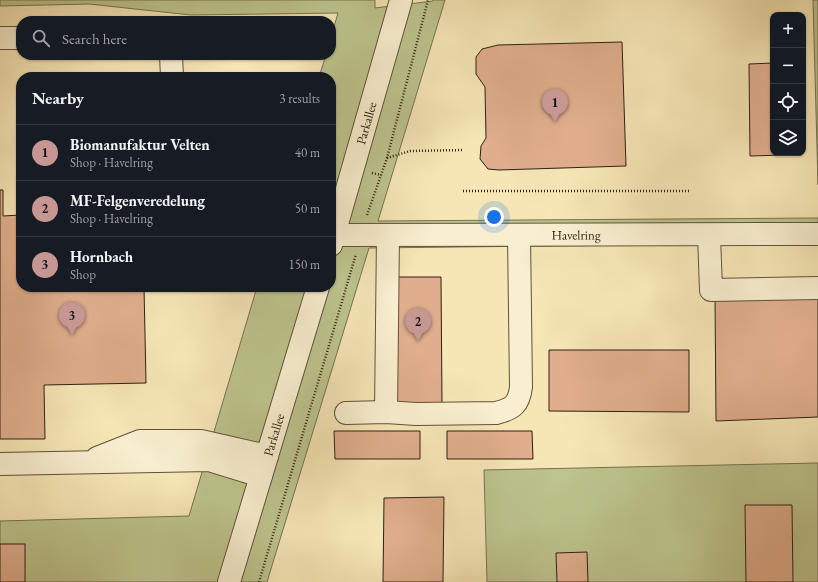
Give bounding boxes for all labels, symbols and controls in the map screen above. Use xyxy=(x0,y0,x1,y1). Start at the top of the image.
map controls xyxy=(770,12,806,156)
button: + xyxy=(770,12,806,48)
search box xyxy=(16,16,336,60)
icon: search xyxy=(30,27,52,49)
text: Search here xyxy=(62,29,127,48)
button: − xyxy=(770,48,806,84)
button: locate xyxy=(770,84,806,120)
text: Nearby xyxy=(32,87,84,109)
pin: 1 xyxy=(542,89,568,122)
text: 3 results xyxy=(279,90,320,107)
street label: Parkallee xyxy=(352,100,380,146)
button: layers xyxy=(770,120,806,156)
text: Biomanufaktur Velten xyxy=(70,135,210,154)
text: 1 xyxy=(42,144,48,161)
text: 40 m xyxy=(295,144,320,161)
text: Shop · Havelring xyxy=(70,154,153,171)
text: MF-Felgenveredelung xyxy=(70,191,205,210)
text: 2 xyxy=(42,200,48,217)
text: 50 m xyxy=(295,200,320,217)
your location xyxy=(484,207,504,227)
text: Shop · Havelring xyxy=(70,210,153,227)
street label: Havelring xyxy=(551,226,601,243)
text: Hornbach xyxy=(70,247,133,266)
text: 3 xyxy=(42,256,48,273)
text: 150 m xyxy=(289,256,320,273)
text: Shop xyxy=(70,266,96,283)
pin: 3 xyxy=(59,302,85,335)
pin: 2 xyxy=(405,308,431,341)
street label: Parkallee xyxy=(259,411,288,458)

